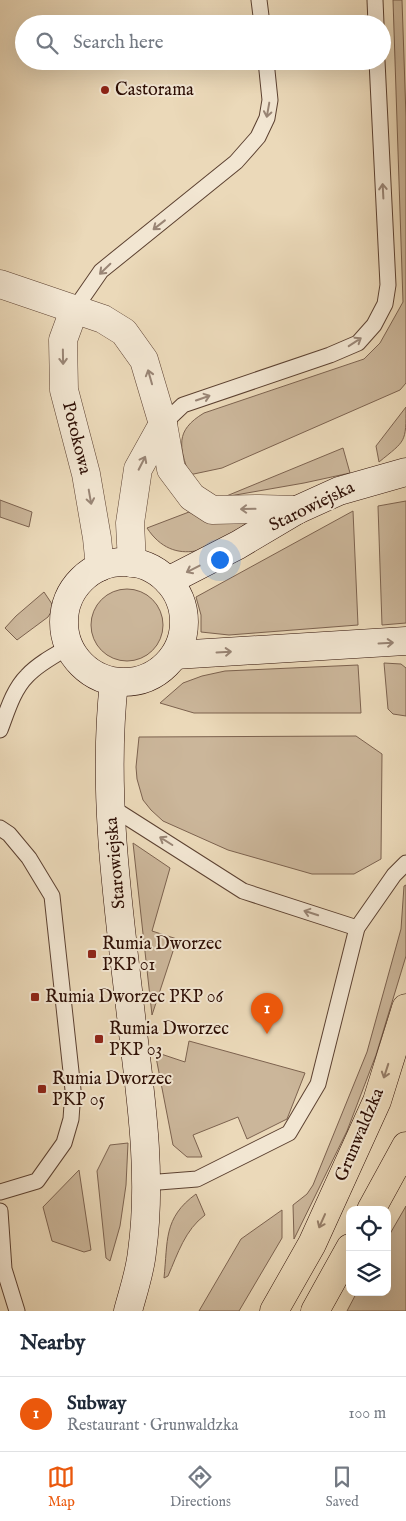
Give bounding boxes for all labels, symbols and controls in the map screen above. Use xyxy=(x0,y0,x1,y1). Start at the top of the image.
search box xyxy=(15,15,391,70)
icon: search xyxy=(33,29,61,57)
text: Search here xyxy=(73,31,164,55)
place label: Castorama xyxy=(115,79,194,102)
marker: Castorama xyxy=(99,84,111,96)
one-way arrow xyxy=(263,101,273,117)
one-way arrow xyxy=(379,184,388,200)
one-way arrow xyxy=(152,219,165,230)
one-way arrow xyxy=(98,263,111,275)
one-way arrow xyxy=(348,337,362,348)
one-way arrow xyxy=(58,348,68,365)
one-way arrow xyxy=(144,370,154,386)
one-way arrow xyxy=(195,393,210,402)
street label: Potokowa xyxy=(56,399,96,477)
one-way arrow xyxy=(138,456,147,471)
street label: Starowiejska xyxy=(266,476,359,538)
one-way arrow xyxy=(85,488,95,504)
one-way arrow xyxy=(240,504,256,514)
your location xyxy=(207,547,233,573)
one-way arrow xyxy=(186,565,201,574)
one-way arrow xyxy=(378,638,394,647)
one-way arrow xyxy=(216,647,232,656)
street label: Starowiejska xyxy=(101,816,131,910)
one-way arrow xyxy=(159,836,173,846)
one-way arrow xyxy=(303,907,319,917)
place label: Rumia Dworzec PKP 01 xyxy=(102,933,222,977)
marker: Rumia Dworzec PKP 01 xyxy=(86,948,98,960)
place label: Rumia Dworzec PKP 06 xyxy=(45,986,224,1009)
marker: Rumia Dworzec PKP 06 xyxy=(29,991,41,1003)
pin: 1 xyxy=(251,993,283,1034)
place label: Rumia Dworzec PKP 03 xyxy=(109,1018,229,1062)
marker: Rumia Dworzec PKP 03 xyxy=(93,1033,105,1045)
one-way arrow xyxy=(381,1063,390,1078)
place label: Rumia Dworzec PKP 05 xyxy=(52,1068,172,1112)
marker: Rumia Dworzec PKP 05 xyxy=(36,1083,48,1095)
street label: Grunwaldzka xyxy=(330,1085,390,1185)
map controls xyxy=(346,1206,391,1296)
button: locate xyxy=(346,1206,391,1251)
one-way arrow xyxy=(317,1213,327,1228)
button: layers xyxy=(346,1251,391,1296)
text: Nearby xyxy=(20,1330,85,1357)
text: Subway xyxy=(67,1392,126,1416)
text: 1 xyxy=(33,1404,39,1424)
text: 100 m xyxy=(349,1404,386,1424)
text: Restaurant · Grunwaldzka xyxy=(67,1416,238,1436)
tab: Map xyxy=(47,1463,75,1511)
tab: Directions xyxy=(170,1463,231,1511)
tab: Saved xyxy=(326,1463,359,1511)

